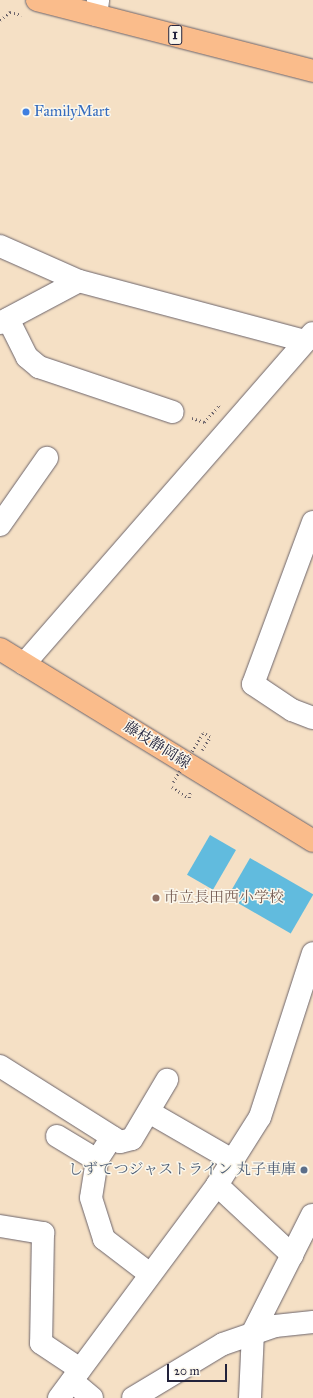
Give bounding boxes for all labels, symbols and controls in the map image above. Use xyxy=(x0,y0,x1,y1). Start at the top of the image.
road number: 1 xyxy=(168,23,182,47)
place label: FamilyMart xyxy=(34,103,110,121)
marker: FamilyMart xyxy=(21,107,31,117)
street label: 藤枝静岡線 xyxy=(120,717,194,773)
place label: 市立長田西小学校 xyxy=(164,889,284,907)
marker: 市立長田西小学校 xyxy=(151,893,161,903)
place label: しずてつジャストライン 丸子車庫 xyxy=(68,1161,296,1179)
marker: しずてつジャストライン 丸子車庫 xyxy=(299,1165,309,1175)
scale bar xyxy=(169,1356,229,1382)
text: 20 m xyxy=(174,1364,200,1378)

